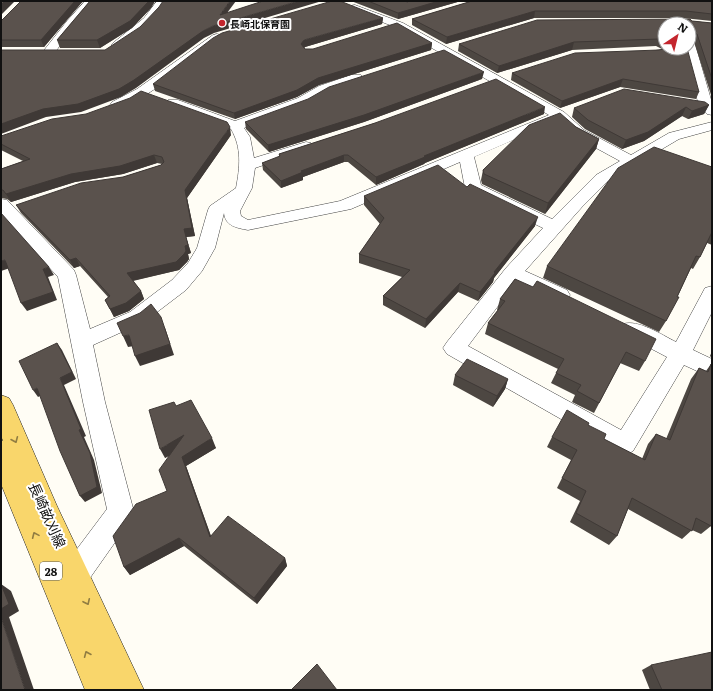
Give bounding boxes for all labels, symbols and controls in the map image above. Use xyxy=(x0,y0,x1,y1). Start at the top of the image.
place label: 長崎北保育園 xyxy=(230,16,290,31)
north arrow xyxy=(657,16,697,56)
marker: 長崎北保育園 xyxy=(217,18,227,28)
text: N xyxy=(675,18,692,36)
one-way arrow xyxy=(11,436,19,443)
street label: 長崎畝刈線 xyxy=(25,479,71,551)
one-way arrow xyxy=(32,532,40,539)
road number: 28 xyxy=(40,562,62,580)
one-way arrow xyxy=(82,597,90,605)
one-way arrow xyxy=(84,651,92,659)

